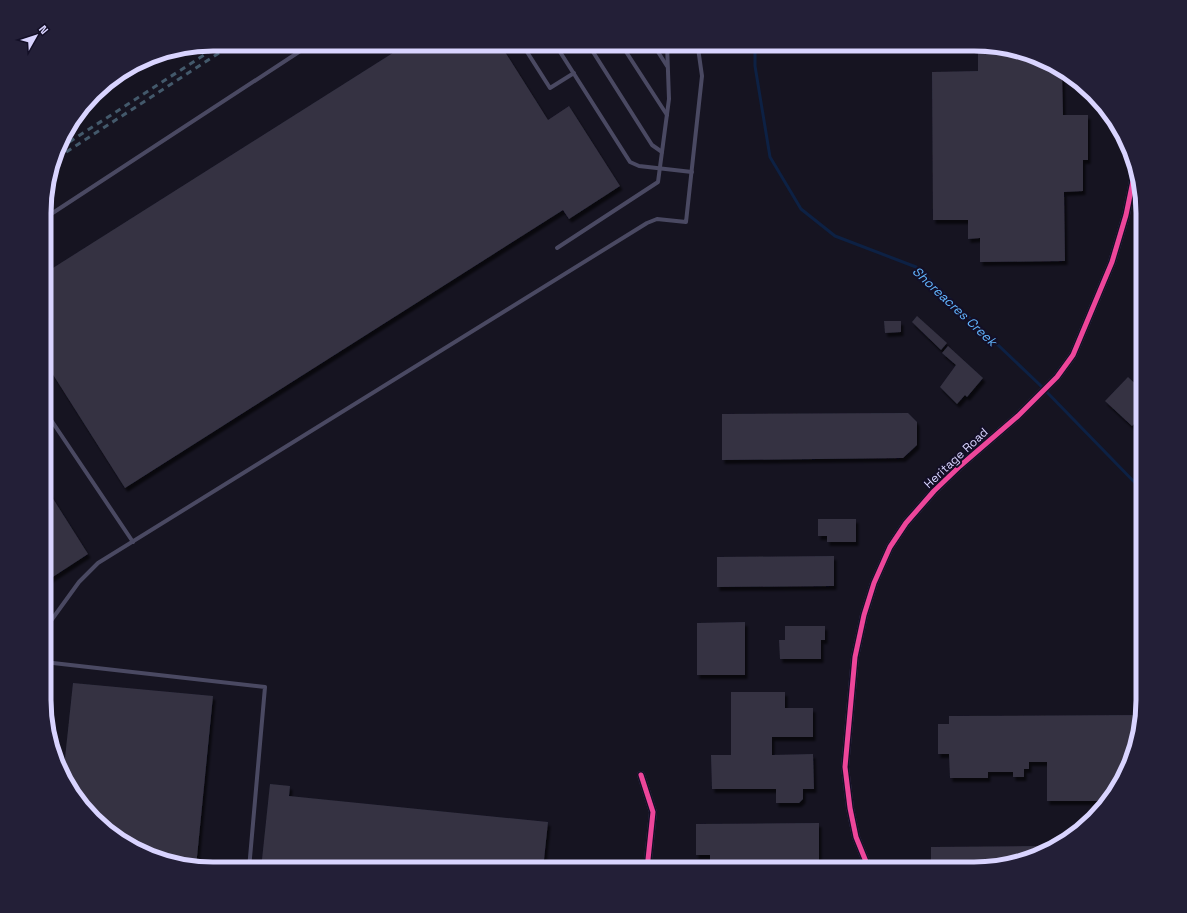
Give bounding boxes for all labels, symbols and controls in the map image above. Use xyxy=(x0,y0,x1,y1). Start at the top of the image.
north arrow xyxy=(16,16,56,56)
text: N xyxy=(36,22,52,37)
water label: Shoreacres Creek xyxy=(909,263,1002,351)
street label: Heritage Road xyxy=(921,424,991,492)

